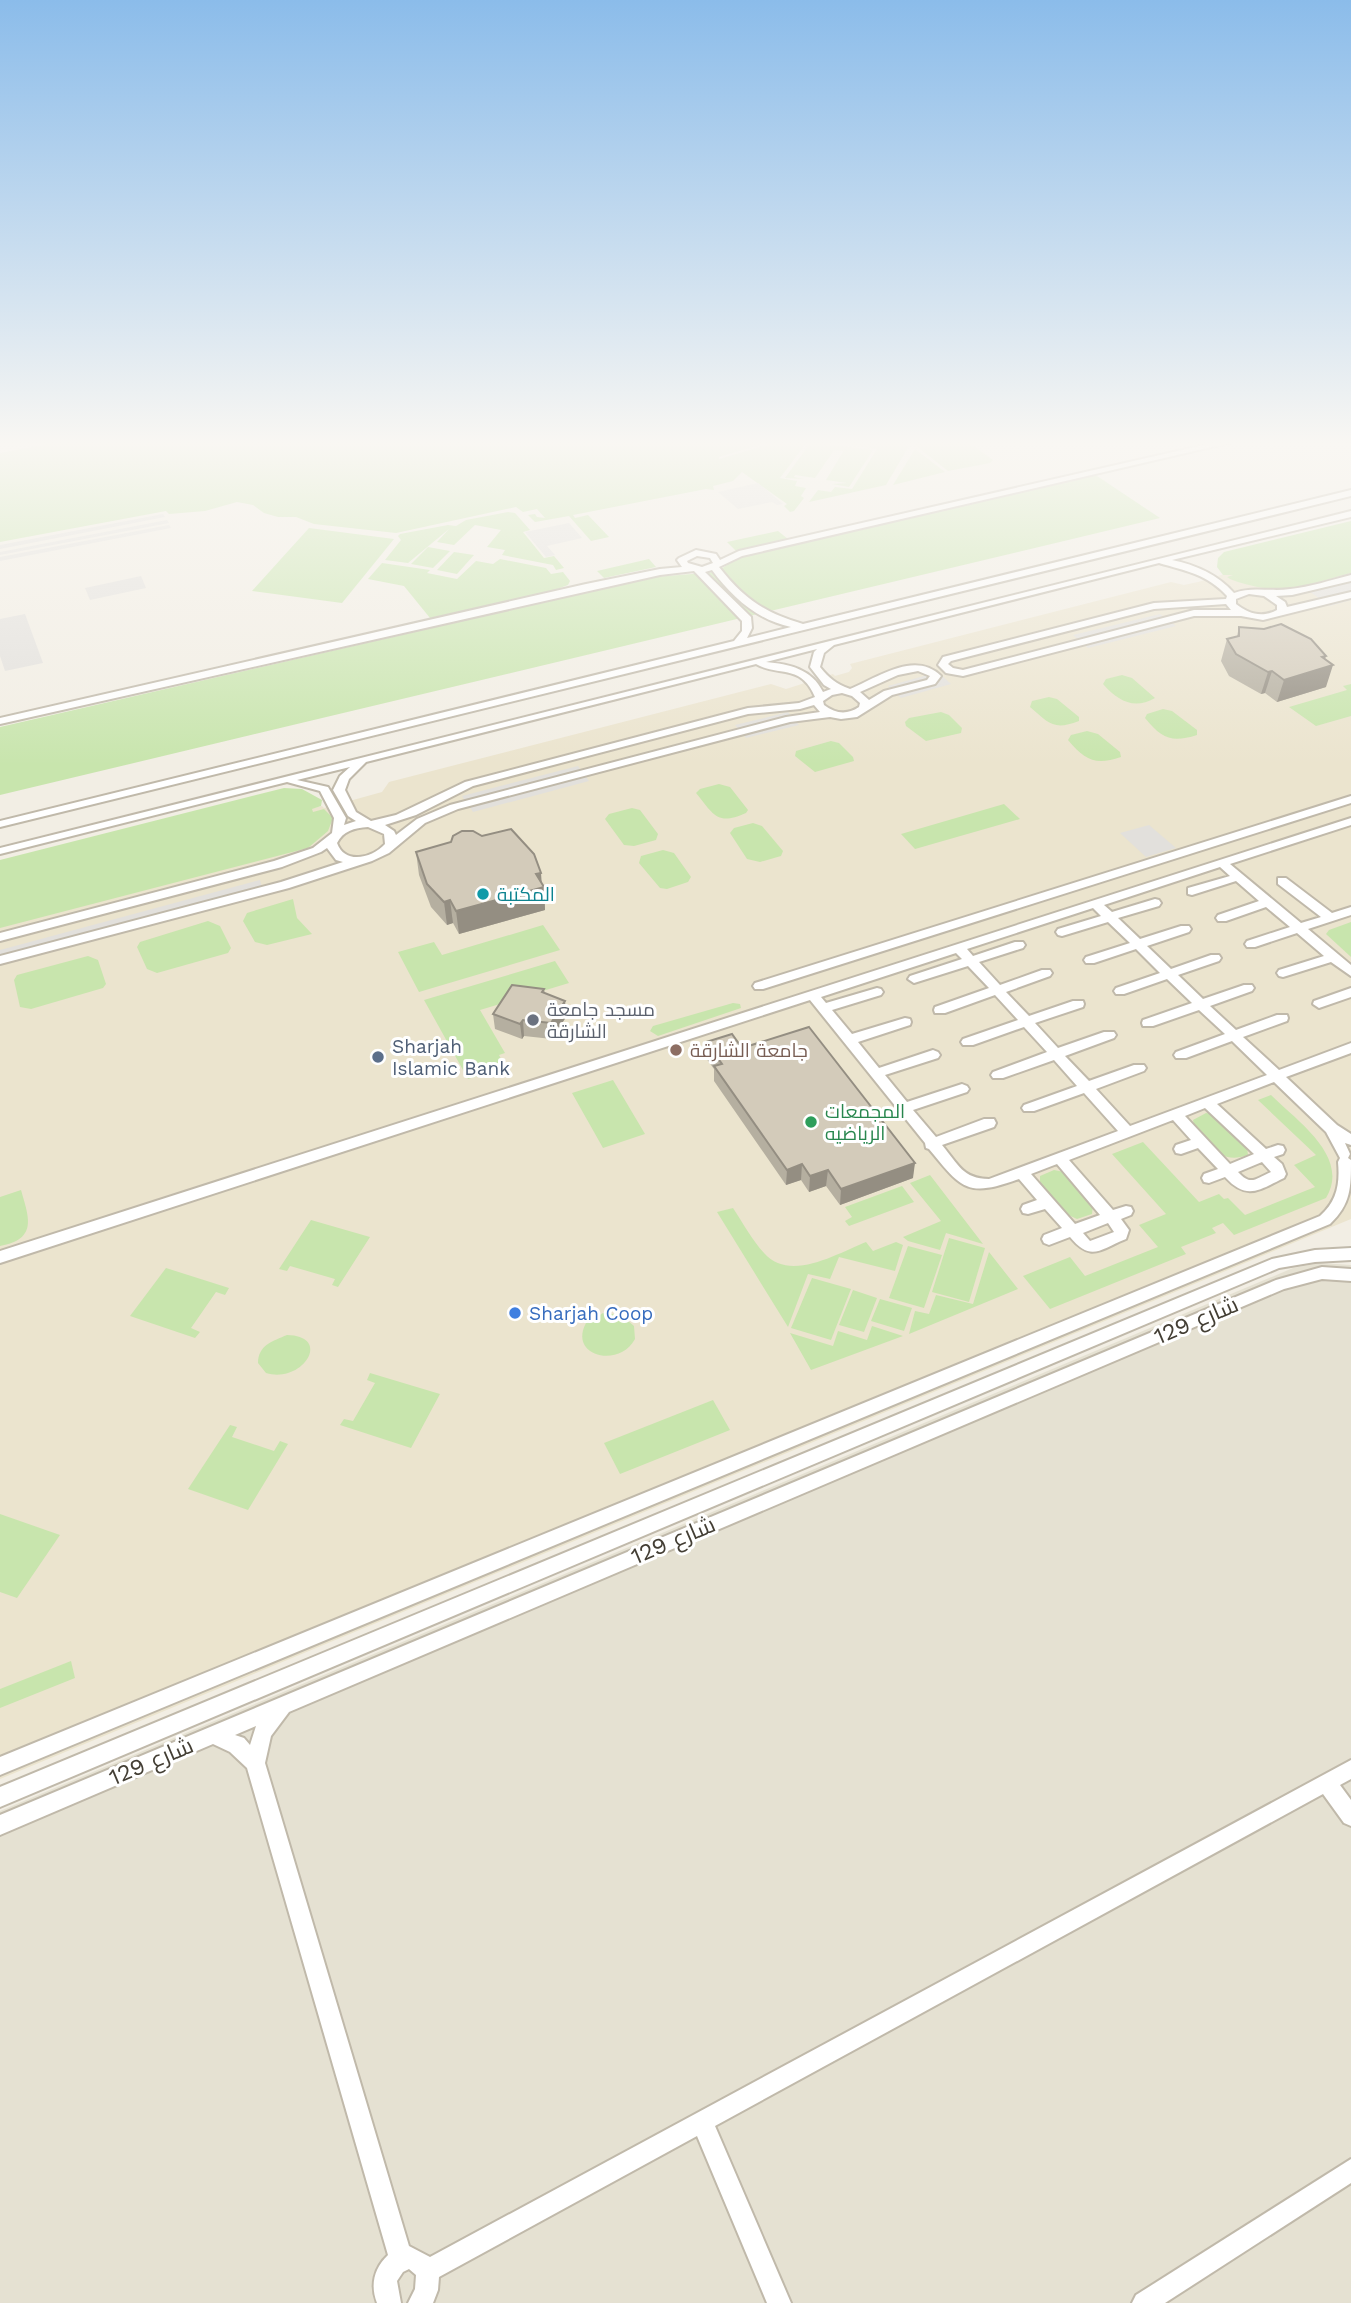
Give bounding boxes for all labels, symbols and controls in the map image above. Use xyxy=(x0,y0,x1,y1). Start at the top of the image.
place label: المكتبة xyxy=(497,883,555,906)
marker: المكتبة xyxy=(475,886,491,902)
place label: مسجد جامعة الشارقة xyxy=(547,998,655,1043)
marker: مسجد جامعة الشارقة xyxy=(525,1012,541,1028)
place label: Sharjah Islamic Bank xyxy=(392,1035,510,1080)
place label: جامعة الشارقة xyxy=(690,1039,808,1062)
marker: جامعة الشارقة xyxy=(668,1042,684,1058)
marker: Sharjah Islamic Bank xyxy=(370,1049,386,1065)
place label: المجمعات الرياضيه xyxy=(825,1100,905,1145)
marker: المجمعات الرياضيه xyxy=(803,1114,819,1130)
street label: شارع 129 xyxy=(1150,1291,1243,1352)
place label: Sharjah Coop xyxy=(529,1302,653,1325)
marker: Sharjah Coop xyxy=(507,1305,523,1321)
street label: شارع 129 xyxy=(627,1511,720,1572)
street label: شارع 129 xyxy=(105,1732,198,1793)

